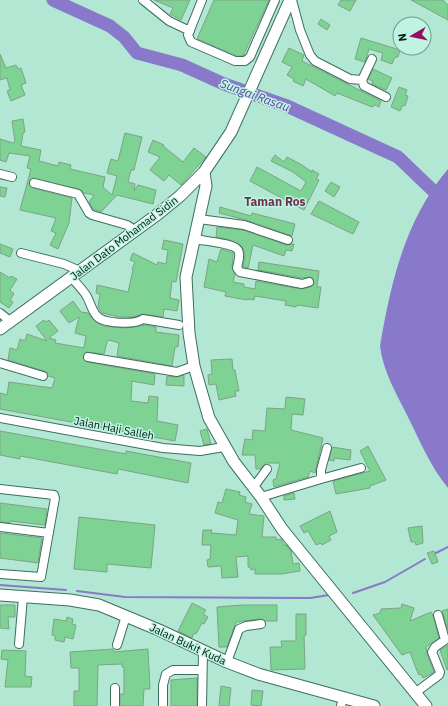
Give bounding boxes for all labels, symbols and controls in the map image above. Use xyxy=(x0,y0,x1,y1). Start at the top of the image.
north arrow xyxy=(392,16,432,56)
text: N xyxy=(395,33,410,43)
water label: Sungai Rasau xyxy=(218,75,292,115)
street label: Jalan Dato Mohamad Sidin xyxy=(67,193,181,283)
district label: Taman Ros xyxy=(244,194,306,209)
street label: Jalan Haji Salleh xyxy=(73,413,155,443)
street label: Jalan Bukit Kuda xyxy=(147,620,229,668)

